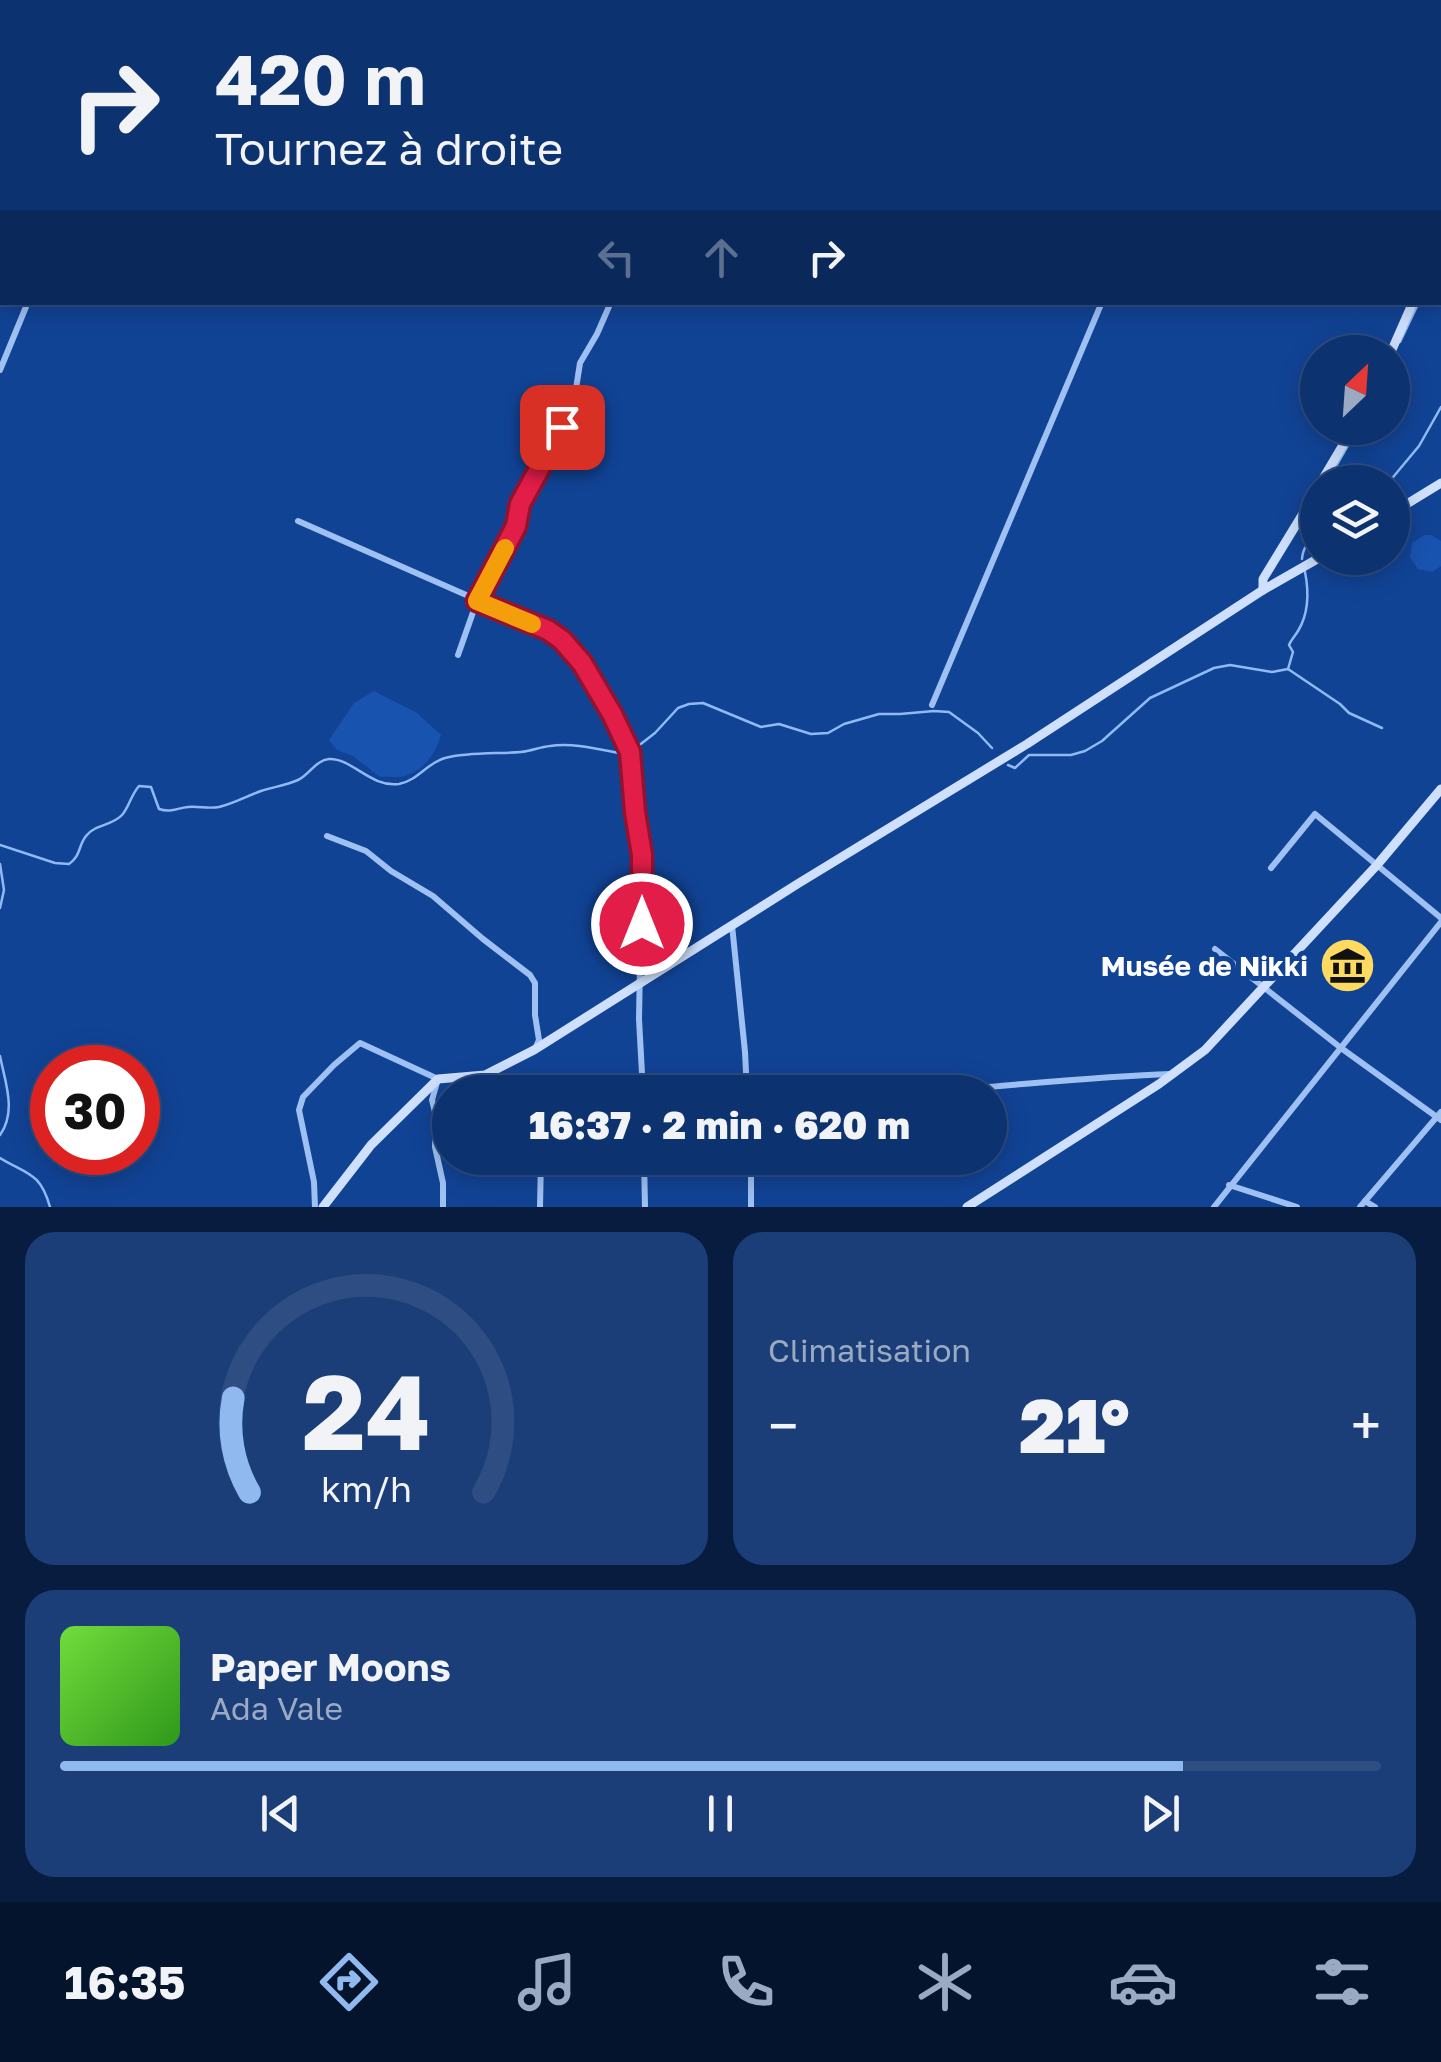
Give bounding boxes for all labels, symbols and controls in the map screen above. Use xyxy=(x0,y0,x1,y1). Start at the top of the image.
text: 420 m xyxy=(215,36,426,120)
icon: right xyxy=(50,40,180,170)
text: Tournez à droite xyxy=(215,121,563,175)
icon: left xyxy=(589,230,644,285)
icon: ahead xyxy=(694,230,749,285)
icon: right xyxy=(799,230,854,285)
north arrow xyxy=(1300,335,1410,445)
map controls xyxy=(1300,335,1410,575)
pin xyxy=(520,385,605,470)
icon: arrive xyxy=(535,400,590,455)
button: layers xyxy=(1300,465,1410,575)
position arrow xyxy=(590,872,694,976)
museum icon: Musée de Nikki xyxy=(1317,936,1377,996)
place label: Musée de Nikki xyxy=(1101,949,1308,982)
speed limit sign: 30 xyxy=(30,1045,160,1175)
text: 16:37 · 2 min · 620 m xyxy=(529,1102,910,1147)
text: Climatisation xyxy=(768,1331,971,1369)
text: 24 xyxy=(302,1348,431,1473)
text: 21° xyxy=(1019,1379,1130,1470)
text: − xyxy=(768,1392,798,1458)
text: + xyxy=(1351,1392,1381,1458)
text: km/h xyxy=(321,1467,412,1510)
text: Paper Moons xyxy=(210,1644,451,1689)
text: Ada Vale xyxy=(210,1689,343,1727)
icon: previous xyxy=(253,1786,308,1841)
icon: pause xyxy=(693,1786,748,1841)
icon: next xyxy=(1133,1786,1188,1841)
icon: directions xyxy=(314,1947,384,2017)
icon: music xyxy=(512,1947,582,2017)
icon: phone xyxy=(711,1947,781,2017)
icon: climate xyxy=(910,1947,980,2017)
icon: car xyxy=(1108,1947,1178,2017)
icon: filters xyxy=(1307,1947,1377,2017)
text: 16:35 xyxy=(64,1955,185,2009)

